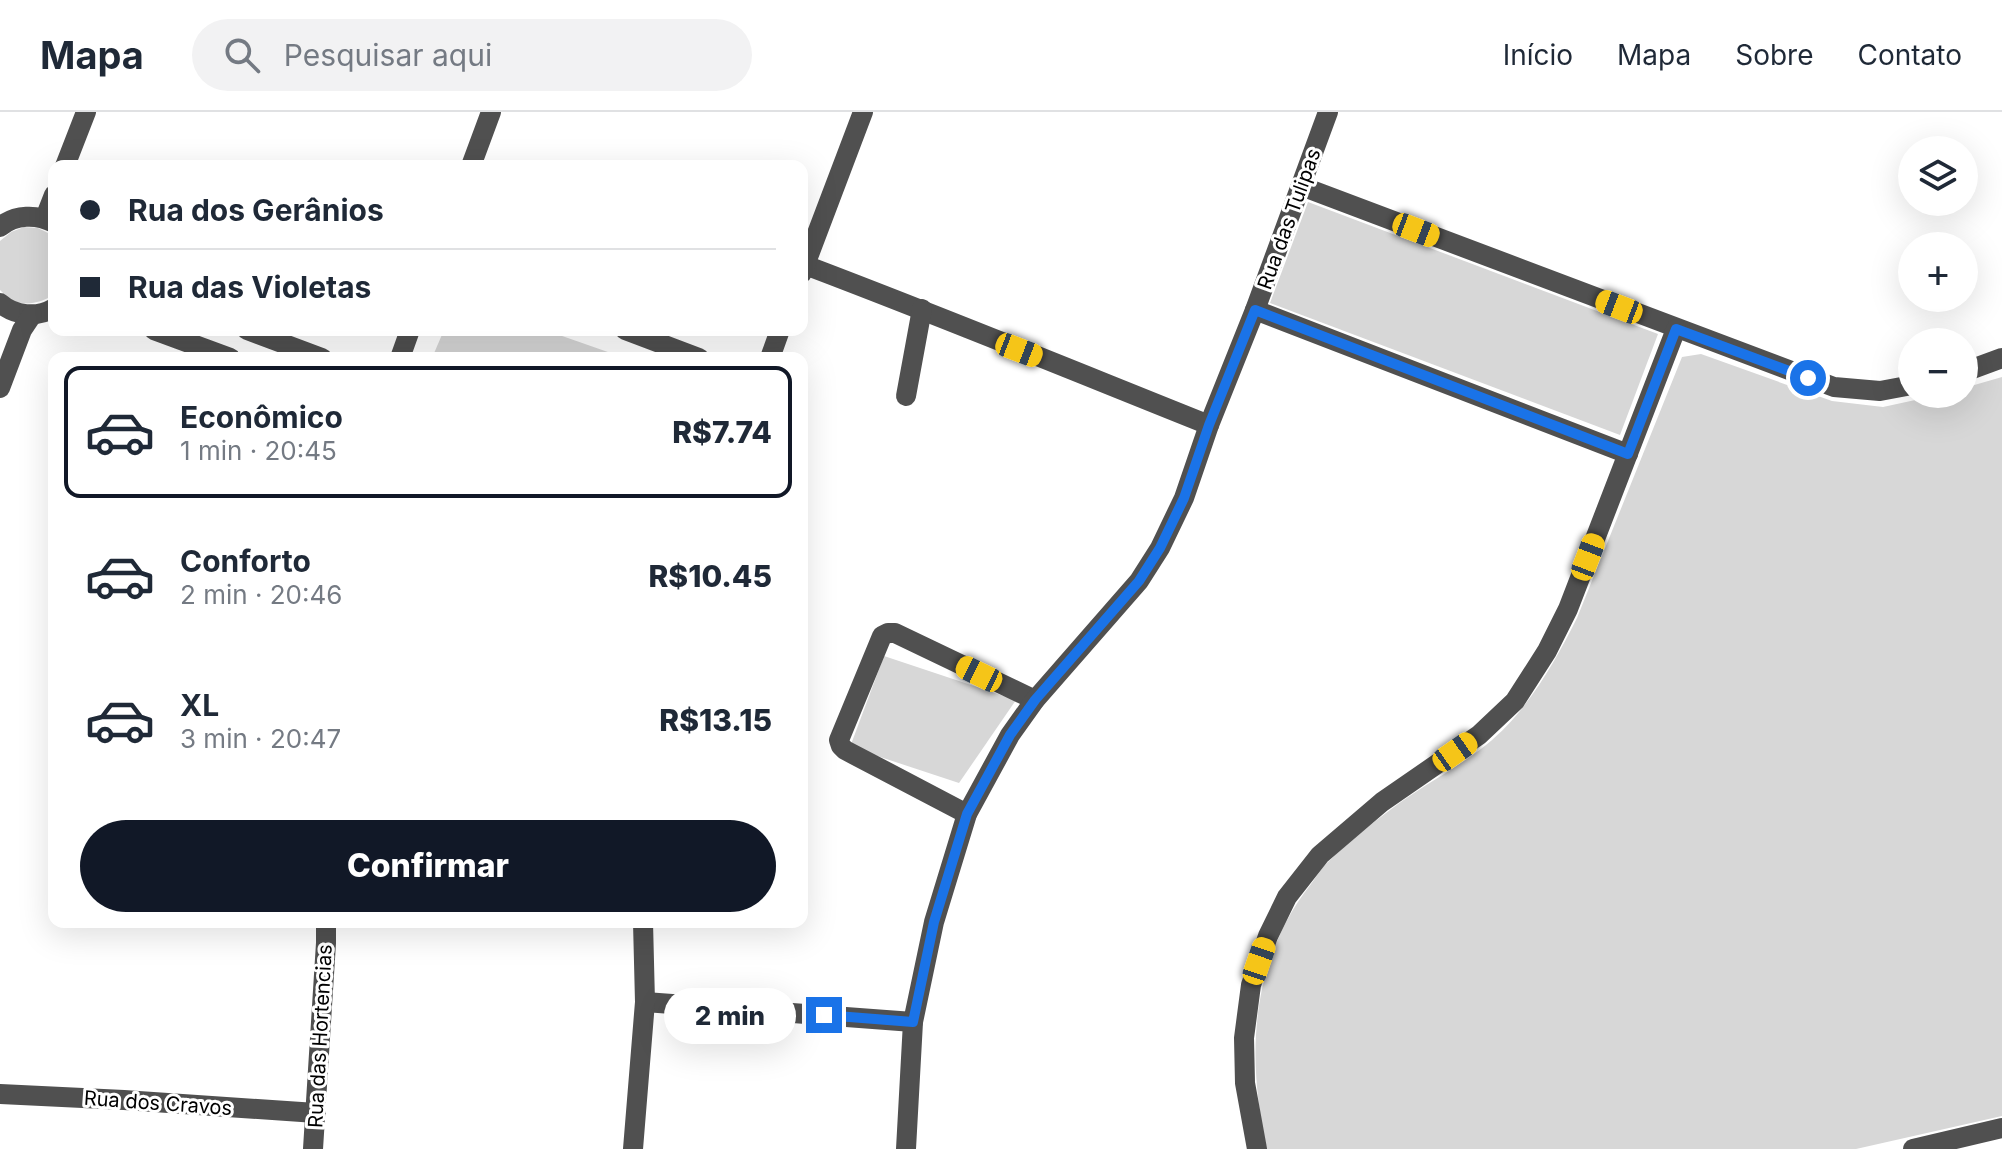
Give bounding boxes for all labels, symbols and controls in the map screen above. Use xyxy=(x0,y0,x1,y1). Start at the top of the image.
search box xyxy=(192,19,752,91)
text: Mapa xyxy=(40,32,144,78)
icon: search xyxy=(220,33,264,77)
text: Pesquisar aqui xyxy=(284,37,492,73)
text: Início xyxy=(1503,38,1573,72)
text: Mapa xyxy=(1617,38,1691,72)
text: Sobre xyxy=(1735,38,1814,72)
text: Contato xyxy=(1858,38,1962,72)
map controls xyxy=(1898,136,1978,408)
button: layers xyxy=(1898,136,1978,216)
street label: Rua das Tulipas xyxy=(1252,145,1326,293)
text: Rua dos Gerânios xyxy=(128,192,384,228)
car xyxy=(1389,210,1443,250)
button: + xyxy=(1898,232,1978,312)
text: Rua das Violetas xyxy=(128,269,371,305)
car xyxy=(1592,287,1646,327)
button: − xyxy=(1898,328,1978,408)
car xyxy=(992,330,1046,370)
route start xyxy=(1790,360,1826,396)
icon: car xyxy=(84,396,156,468)
text: Econômico xyxy=(180,399,343,435)
text: R$7.74 xyxy=(672,414,772,450)
text: 1 min · 20:45 xyxy=(180,435,337,466)
car xyxy=(1568,530,1608,584)
icon: car xyxy=(84,540,156,612)
text: Conforto xyxy=(180,543,311,579)
text: R$10.45 xyxy=(648,558,772,594)
text: 2 min · 20:46 xyxy=(180,579,342,610)
car xyxy=(952,653,1006,695)
icon: car xyxy=(84,684,156,756)
text: XL xyxy=(180,687,219,723)
text: R$13.15 xyxy=(659,702,772,738)
text: 3 min · 20:47 xyxy=(180,723,341,754)
car xyxy=(1428,728,1482,776)
button: Confirmar xyxy=(80,820,776,912)
car xyxy=(1240,934,1278,988)
street label: Rua das Hortencias xyxy=(303,944,337,1128)
callout: 2 min xyxy=(664,987,796,1043)
route end xyxy=(806,997,842,1033)
text: 2 min xyxy=(695,1000,765,1031)
street label: Rua dos Cravos xyxy=(83,1086,233,1120)

